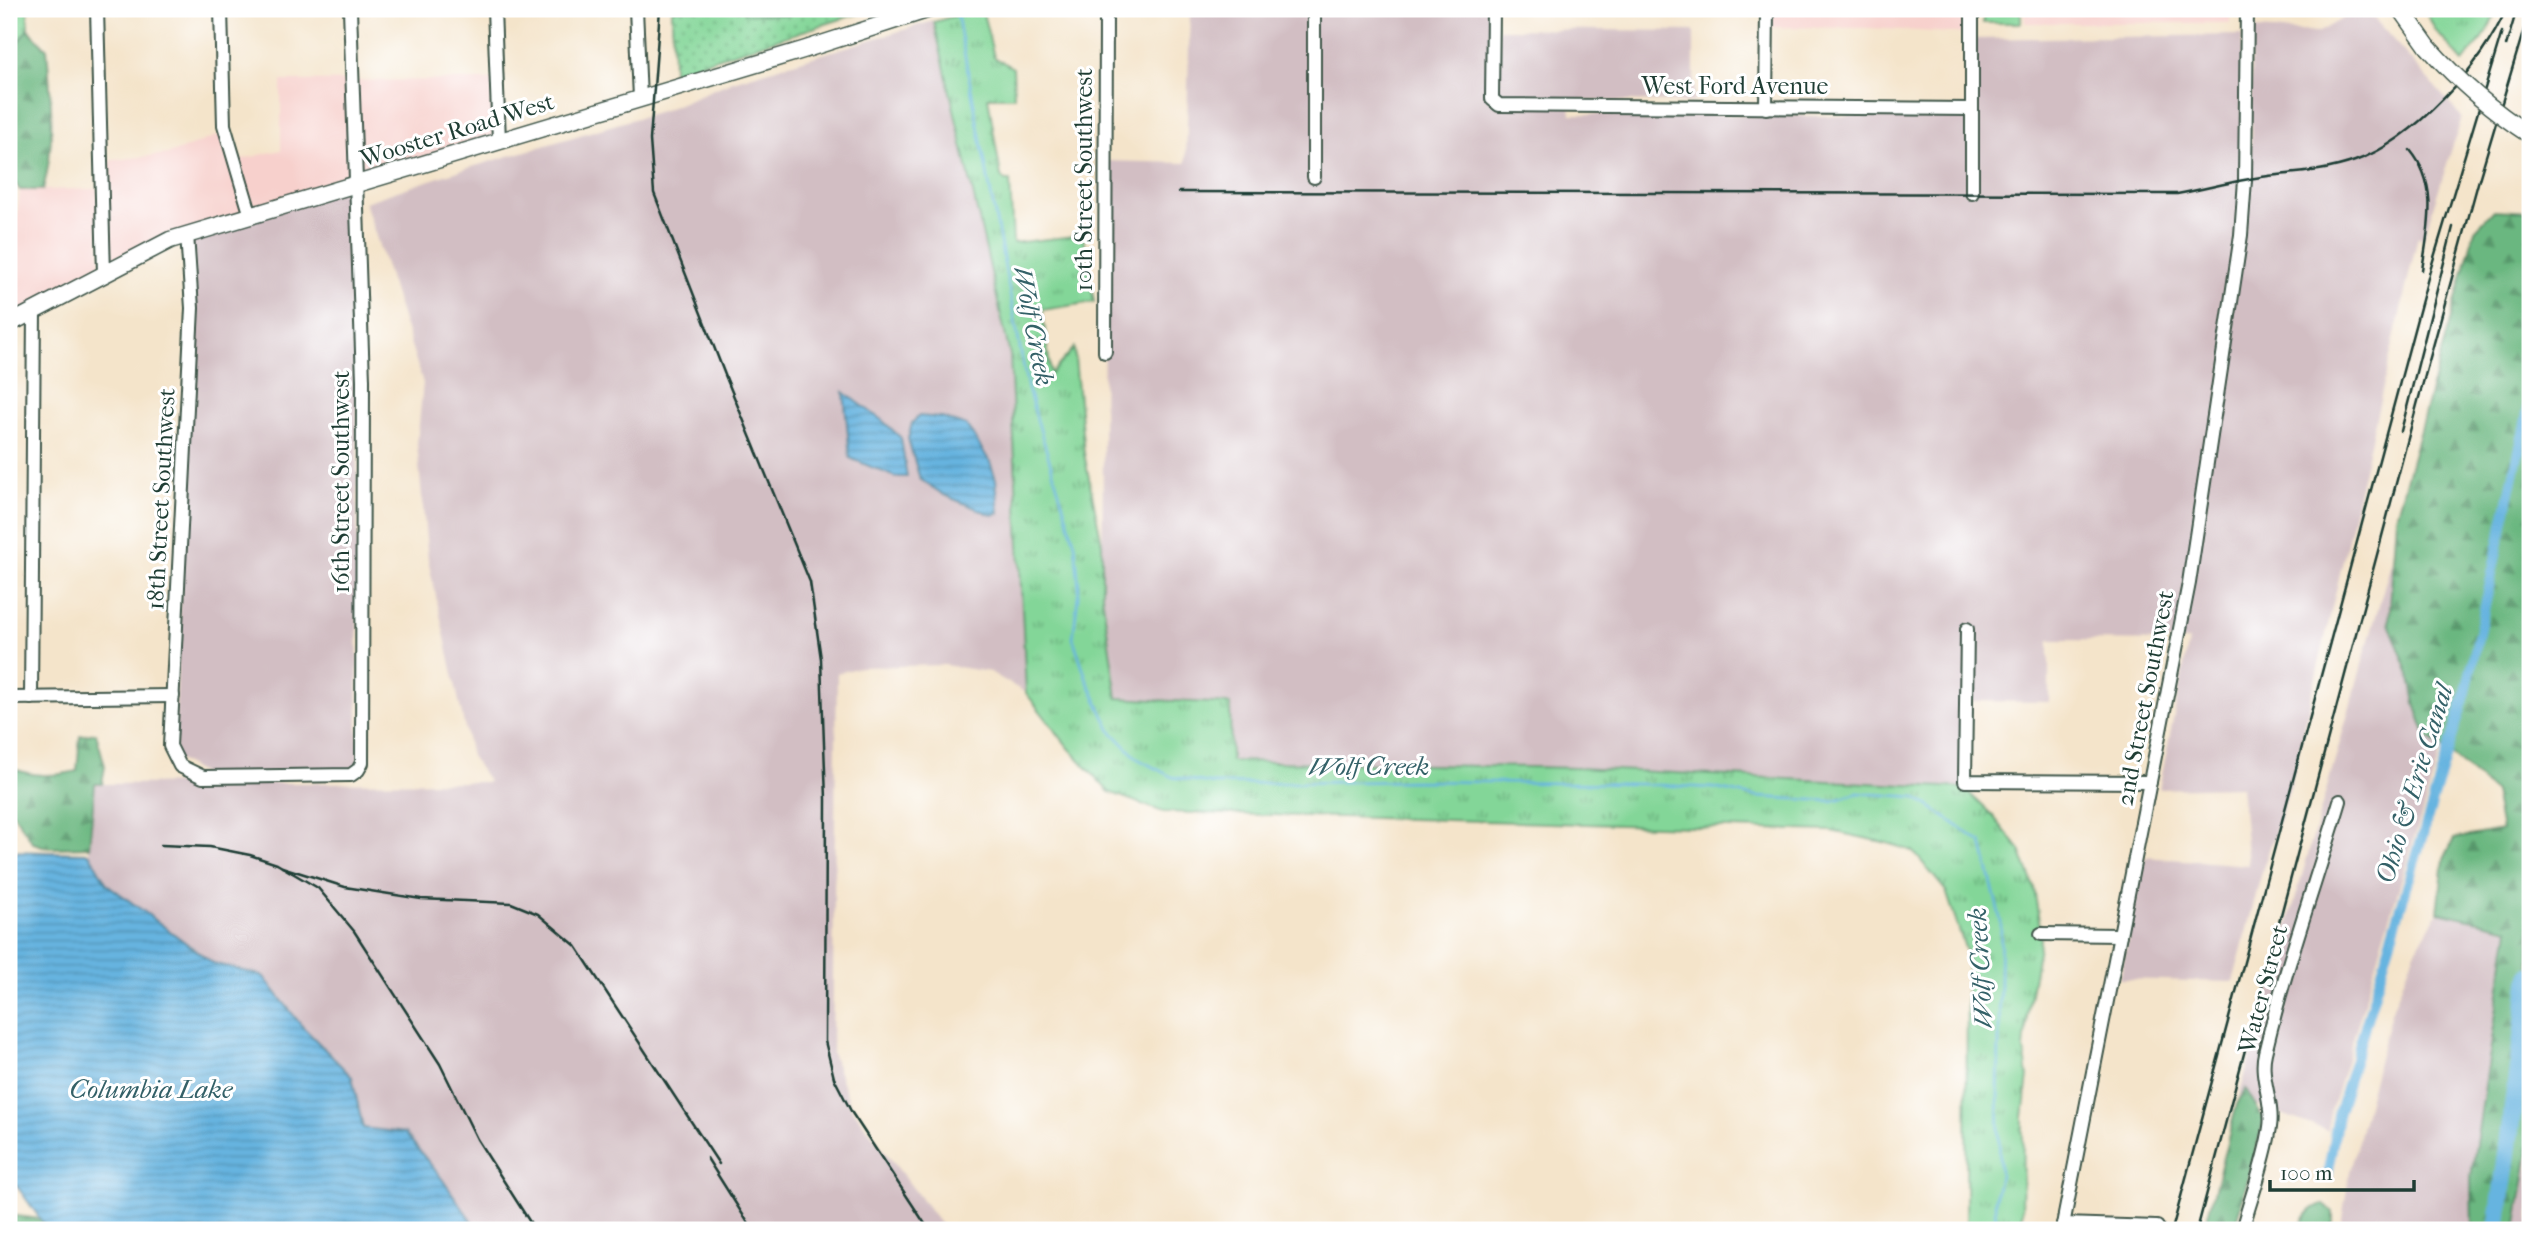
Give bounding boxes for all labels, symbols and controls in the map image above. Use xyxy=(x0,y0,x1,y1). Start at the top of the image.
street label: 10th Street Southwest xyxy=(1070,68,1098,292)
street label: West Ford Avenue xyxy=(1641,72,1829,100)
street label: Wooster Road West xyxy=(356,87,558,173)
water label: Wolf Creek xyxy=(1007,264,1060,388)
street label: 16th Street Southwest xyxy=(327,370,355,594)
street label: 18th Street Southwest xyxy=(141,387,181,611)
street label: 2nd Street Southwest xyxy=(2110,587,2180,808)
water label: Ohio & Erie Canal xyxy=(2369,678,2460,887)
water label: Wolf Creek xyxy=(1308,751,1430,782)
water label: Wolf Creek xyxy=(1962,907,1999,1029)
street label: Water Street xyxy=(2232,921,2294,1057)
water label: Columbia Lake xyxy=(70,1074,234,1105)
scale bar xyxy=(2270,1148,2413,1192)
text: 100 m xyxy=(2280,1161,2333,1185)

